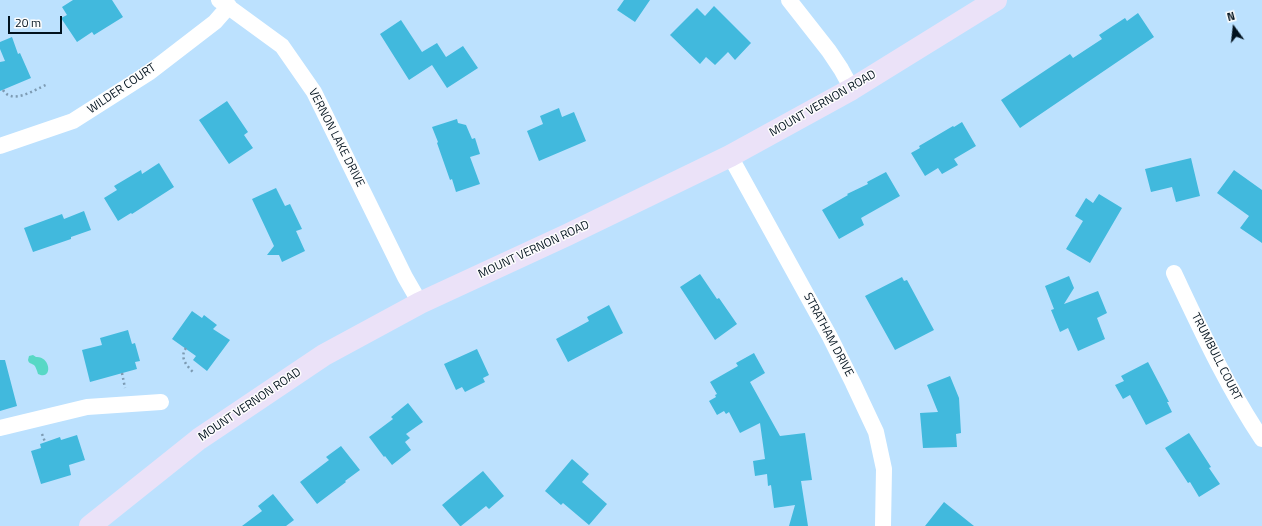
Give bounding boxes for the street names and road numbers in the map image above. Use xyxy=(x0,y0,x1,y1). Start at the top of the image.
street label: WILDER COURT xyxy=(85,61,159,117)
street label: MOUNT VERNON ROAD xyxy=(767,68,879,140)
street label: VERNON LAKE DRIVE xyxy=(305,86,367,190)
street label: MOUNT VERNON ROAD xyxy=(476,218,592,282)
street label: STRATHAM DRIVE xyxy=(800,291,856,379)
street label: TRUMBULL COURT xyxy=(1188,311,1244,403)
street label: MOUNT VERNON ROAD xyxy=(196,365,304,445)

